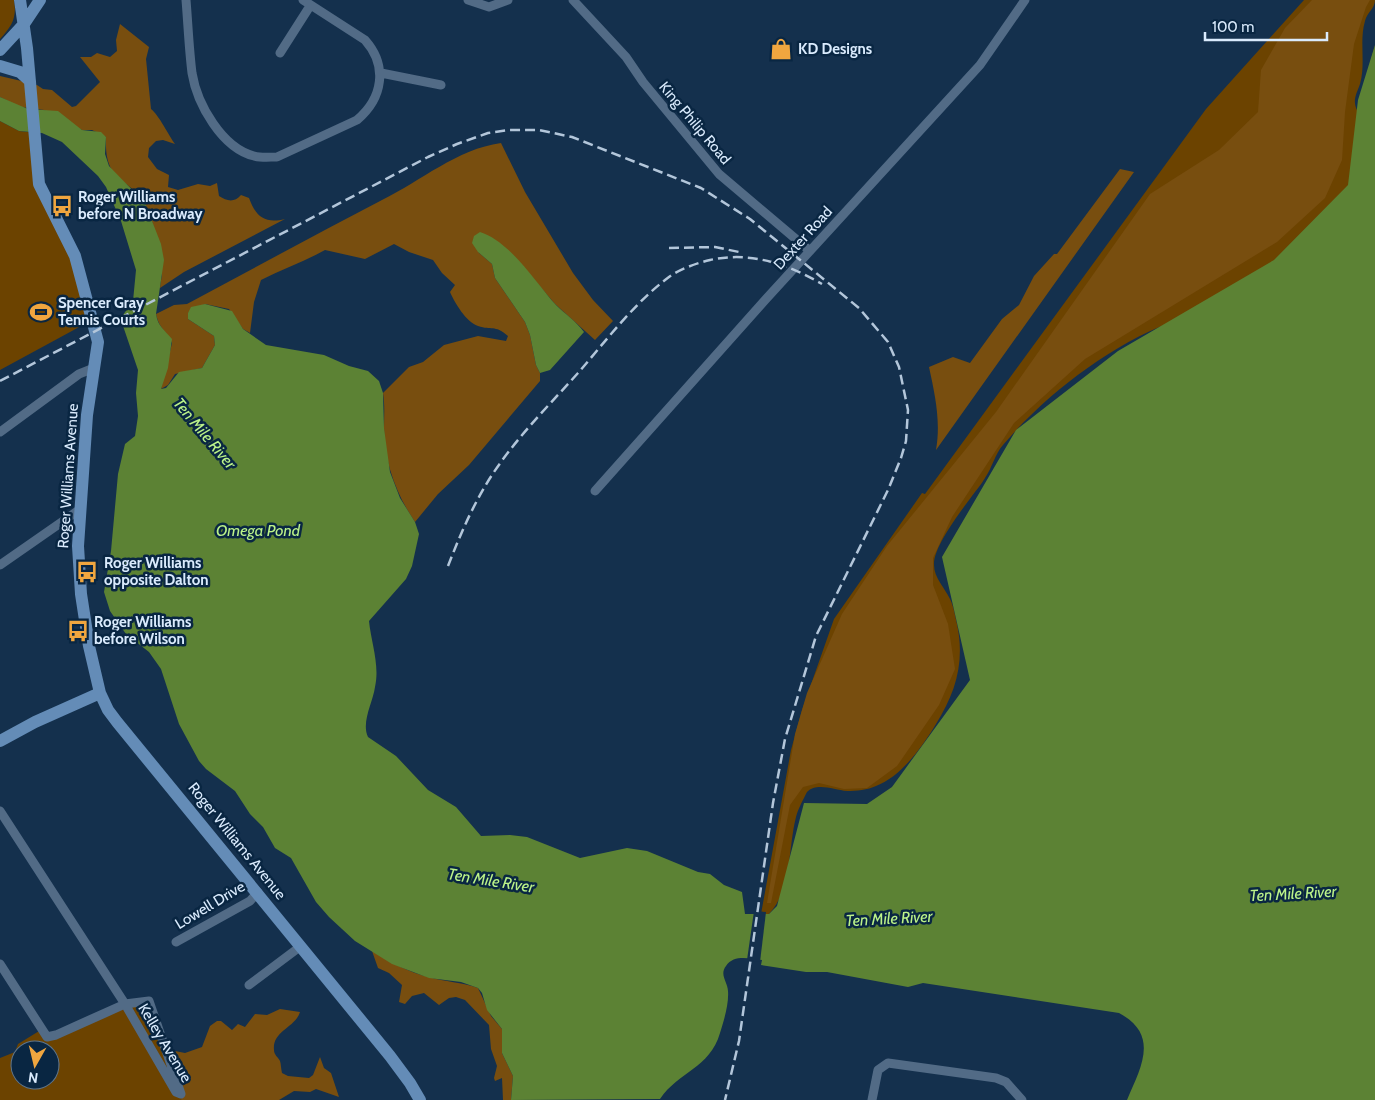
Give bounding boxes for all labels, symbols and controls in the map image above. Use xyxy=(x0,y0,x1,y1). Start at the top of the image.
scale bar xyxy=(1205,10,1328,42)
text: 100 m xyxy=(1212,18,1254,36)
shop icon: KD Designs xyxy=(768,36,794,62)
place label: KD Designs xyxy=(798,40,872,58)
street label: King Philip Road xyxy=(655,78,735,168)
place label: Roger Williams before N Broadway xyxy=(78,188,203,223)
bus stop icon: Roger Williams before N Broadway xyxy=(49,193,75,219)
street label: Dexter Road xyxy=(770,203,836,273)
place label: Spencer Gray Tennis Courts xyxy=(58,294,145,329)
sports icon: Spencer Gray Tennis Courts xyxy=(28,299,54,325)
water label: Ten Mile River xyxy=(169,394,241,474)
street label: Roger Williams Avenue xyxy=(54,403,82,549)
water label: Omega Pond xyxy=(216,521,301,540)
place label: Roger Williams opposite Dalton xyxy=(104,554,208,589)
bus stop icon: Roger Williams opposite Dalton xyxy=(74,559,100,585)
place label: Roger Williams before Wilson xyxy=(94,613,191,648)
bus stop icon: Roger Williams before Wilson xyxy=(65,618,91,644)
street label: Roger Williams Avenue xyxy=(184,779,290,903)
water label: Ten Mile River xyxy=(446,864,536,897)
street label: Lowell Drive xyxy=(172,877,248,933)
water label: Ten Mile River xyxy=(1249,882,1338,905)
water label: Ten Mile River xyxy=(845,907,934,930)
street label: Kelley Avenue xyxy=(134,1000,196,1086)
north arrow xyxy=(10,1040,60,1090)
text: N xyxy=(27,1068,39,1087)

